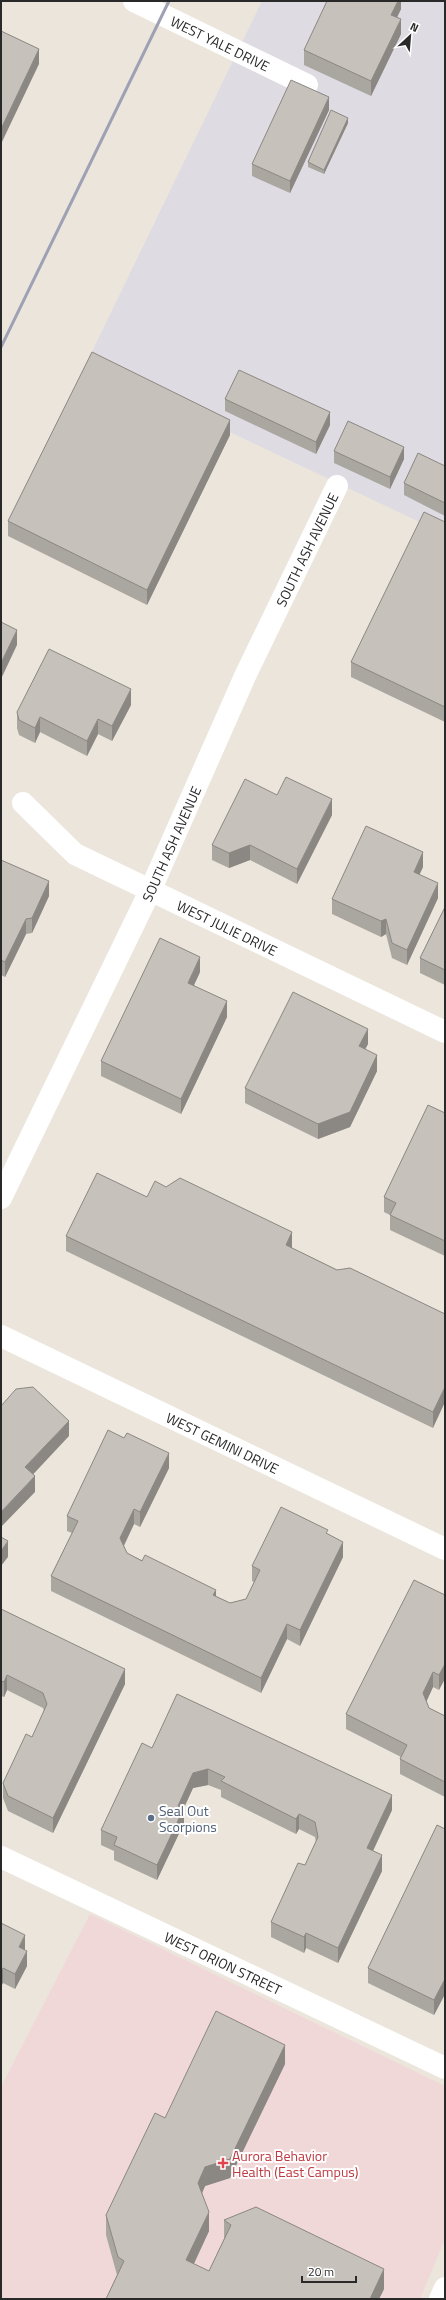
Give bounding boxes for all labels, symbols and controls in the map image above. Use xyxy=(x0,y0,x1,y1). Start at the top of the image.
street label: WEST YALE DRIVE xyxy=(167,10,274,76)
north arrow xyxy=(390,16,430,56)
text: N xyxy=(407,18,421,36)
street label: SOUTH ASH AVENUE xyxy=(270,489,343,610)
street label: SOUTH ASH AVENUE xyxy=(136,782,206,905)
street label: WEST JULIE DRIVE xyxy=(174,894,281,961)
street label: WEST GEMINI DRIVE xyxy=(163,1406,283,1479)
place label: Seal Out Scorpions xyxy=(159,1800,217,1837)
marker: Seal Out Scorpions xyxy=(146,1813,156,1823)
street label: WEST ORION STREET xyxy=(161,1926,286,2000)
place label: Aurora Behavior Health (East Campus) xyxy=(232,2145,358,2182)
marker: Aurora Behavior Health (East Campus) xyxy=(217,2157,229,2169)
scale bar xyxy=(302,2258,356,2284)
text: 20 m xyxy=(308,2262,334,2281)

